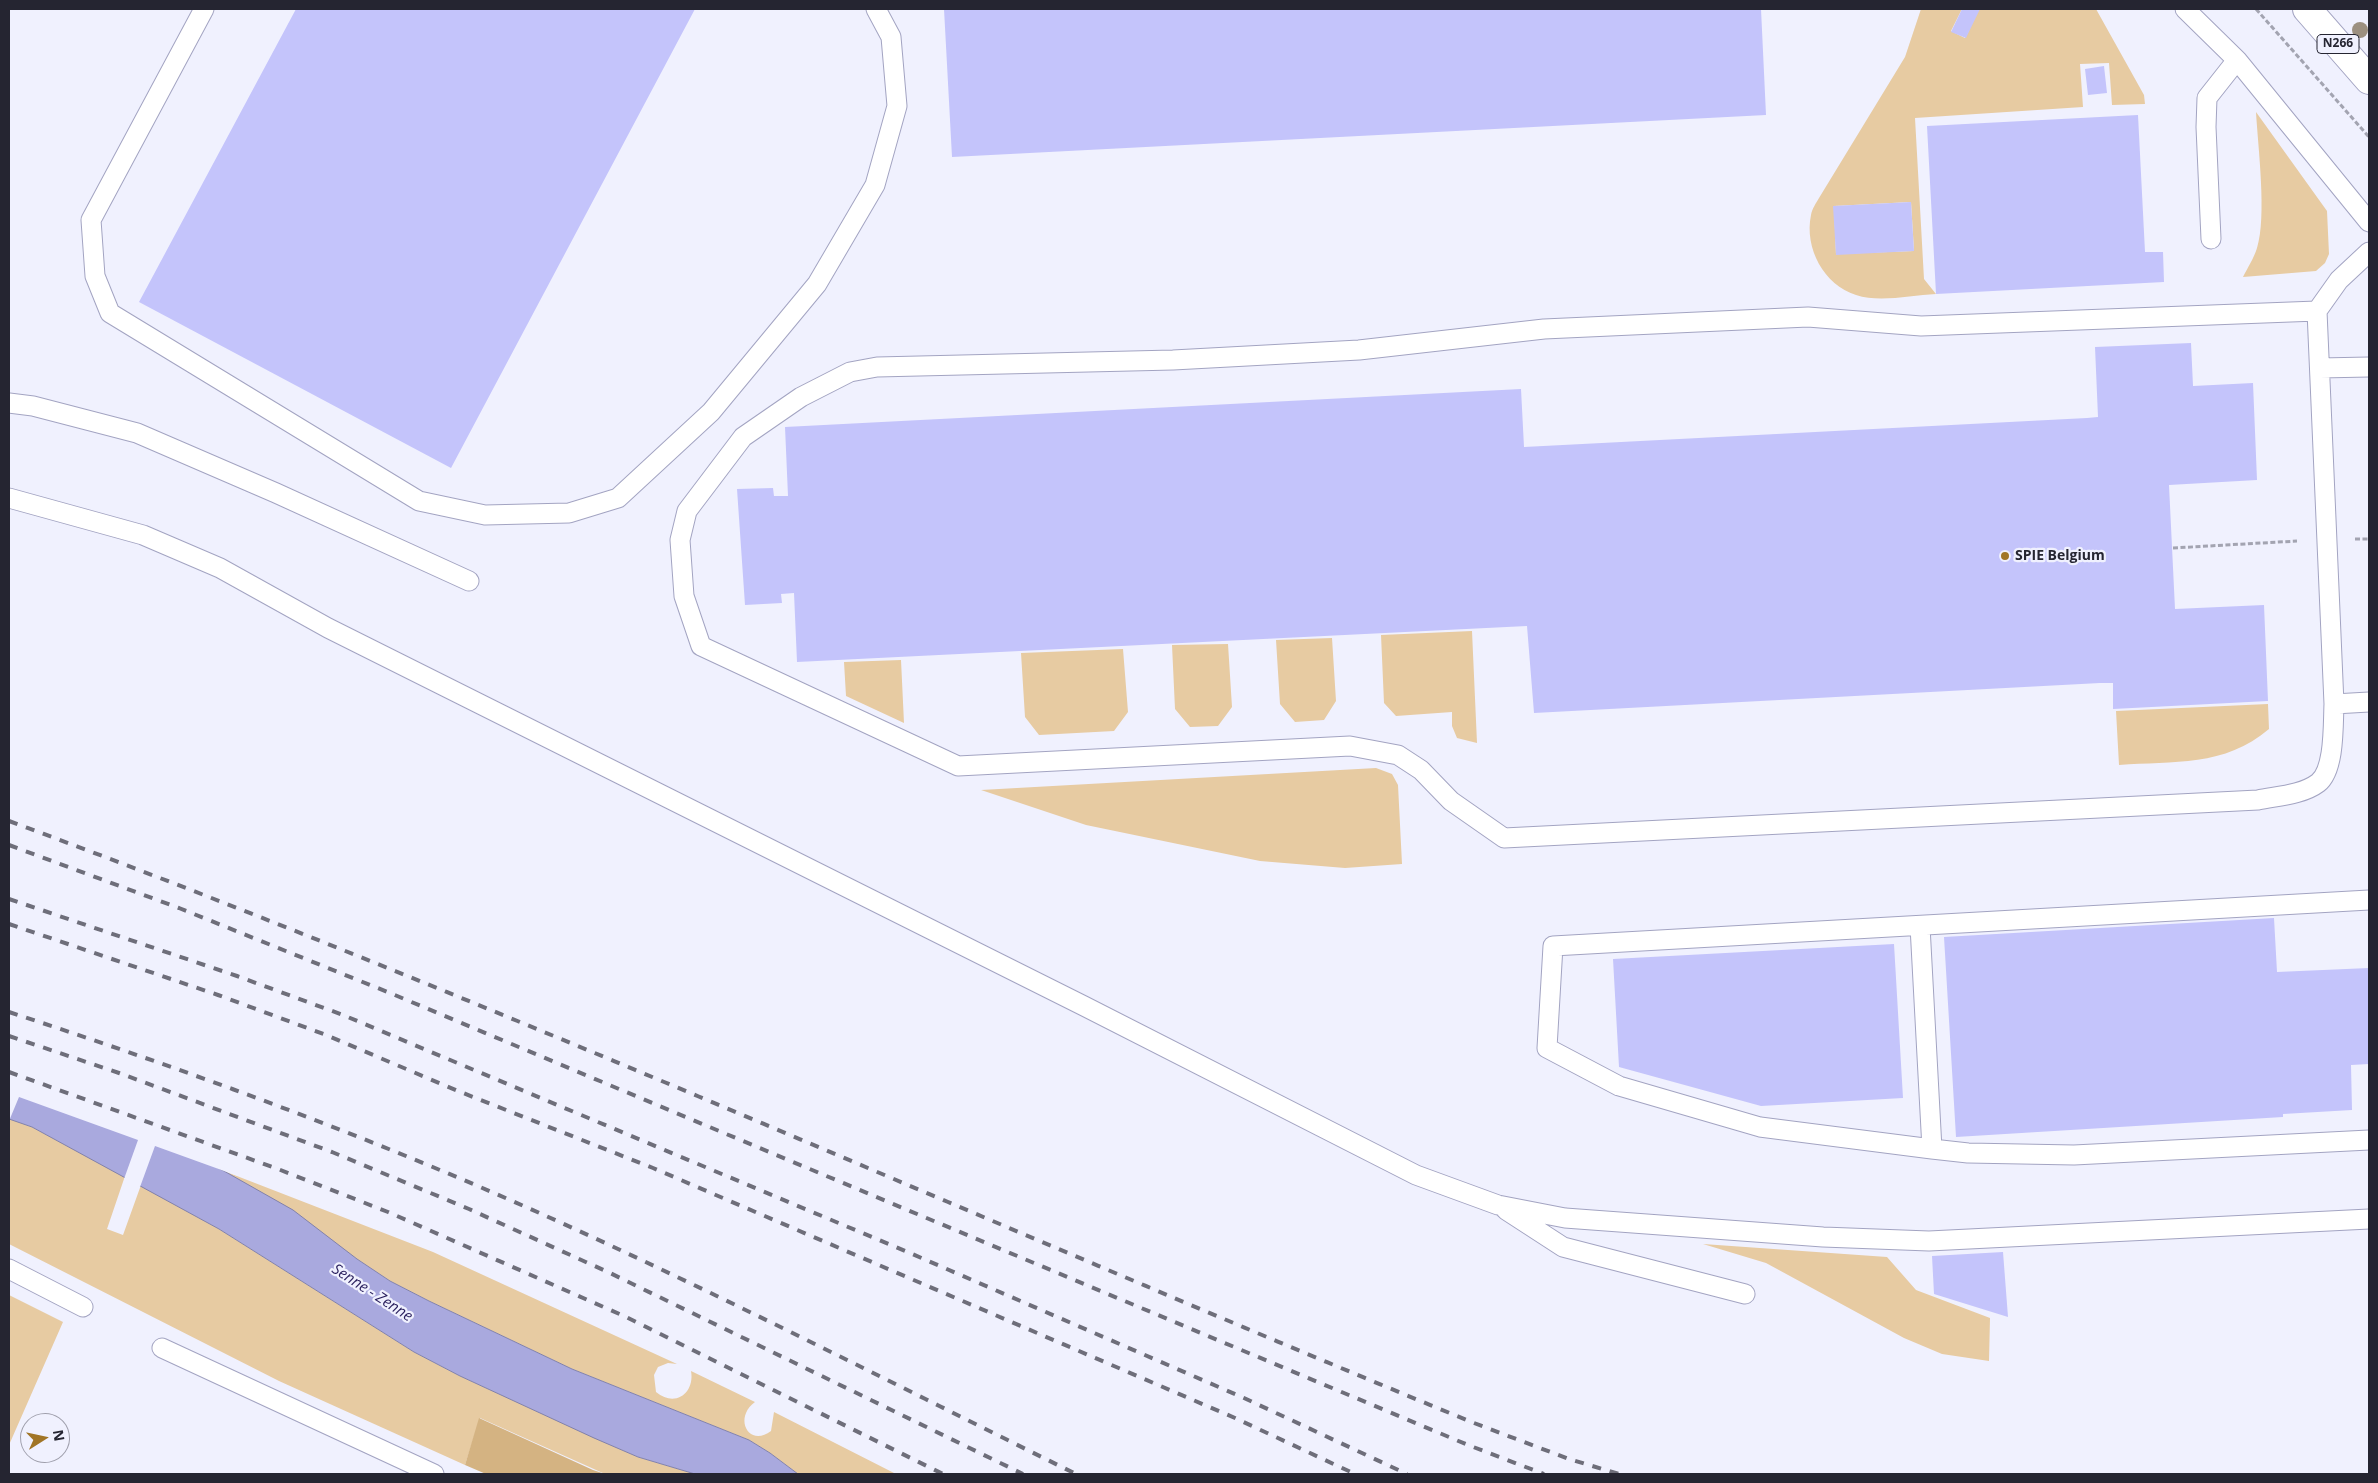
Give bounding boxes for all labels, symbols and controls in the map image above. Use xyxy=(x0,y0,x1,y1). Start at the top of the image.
road number: N266 xyxy=(2317,34,2359,54)
place label: SPIE Belgium xyxy=(2015,548,2105,564)
marker: SPIE Belgium xyxy=(1999,550,2011,562)
water label: Senne - Zenne xyxy=(328,1260,416,1326)
north arrow xyxy=(20,1413,70,1463)
text: N xyxy=(49,1428,70,1443)

